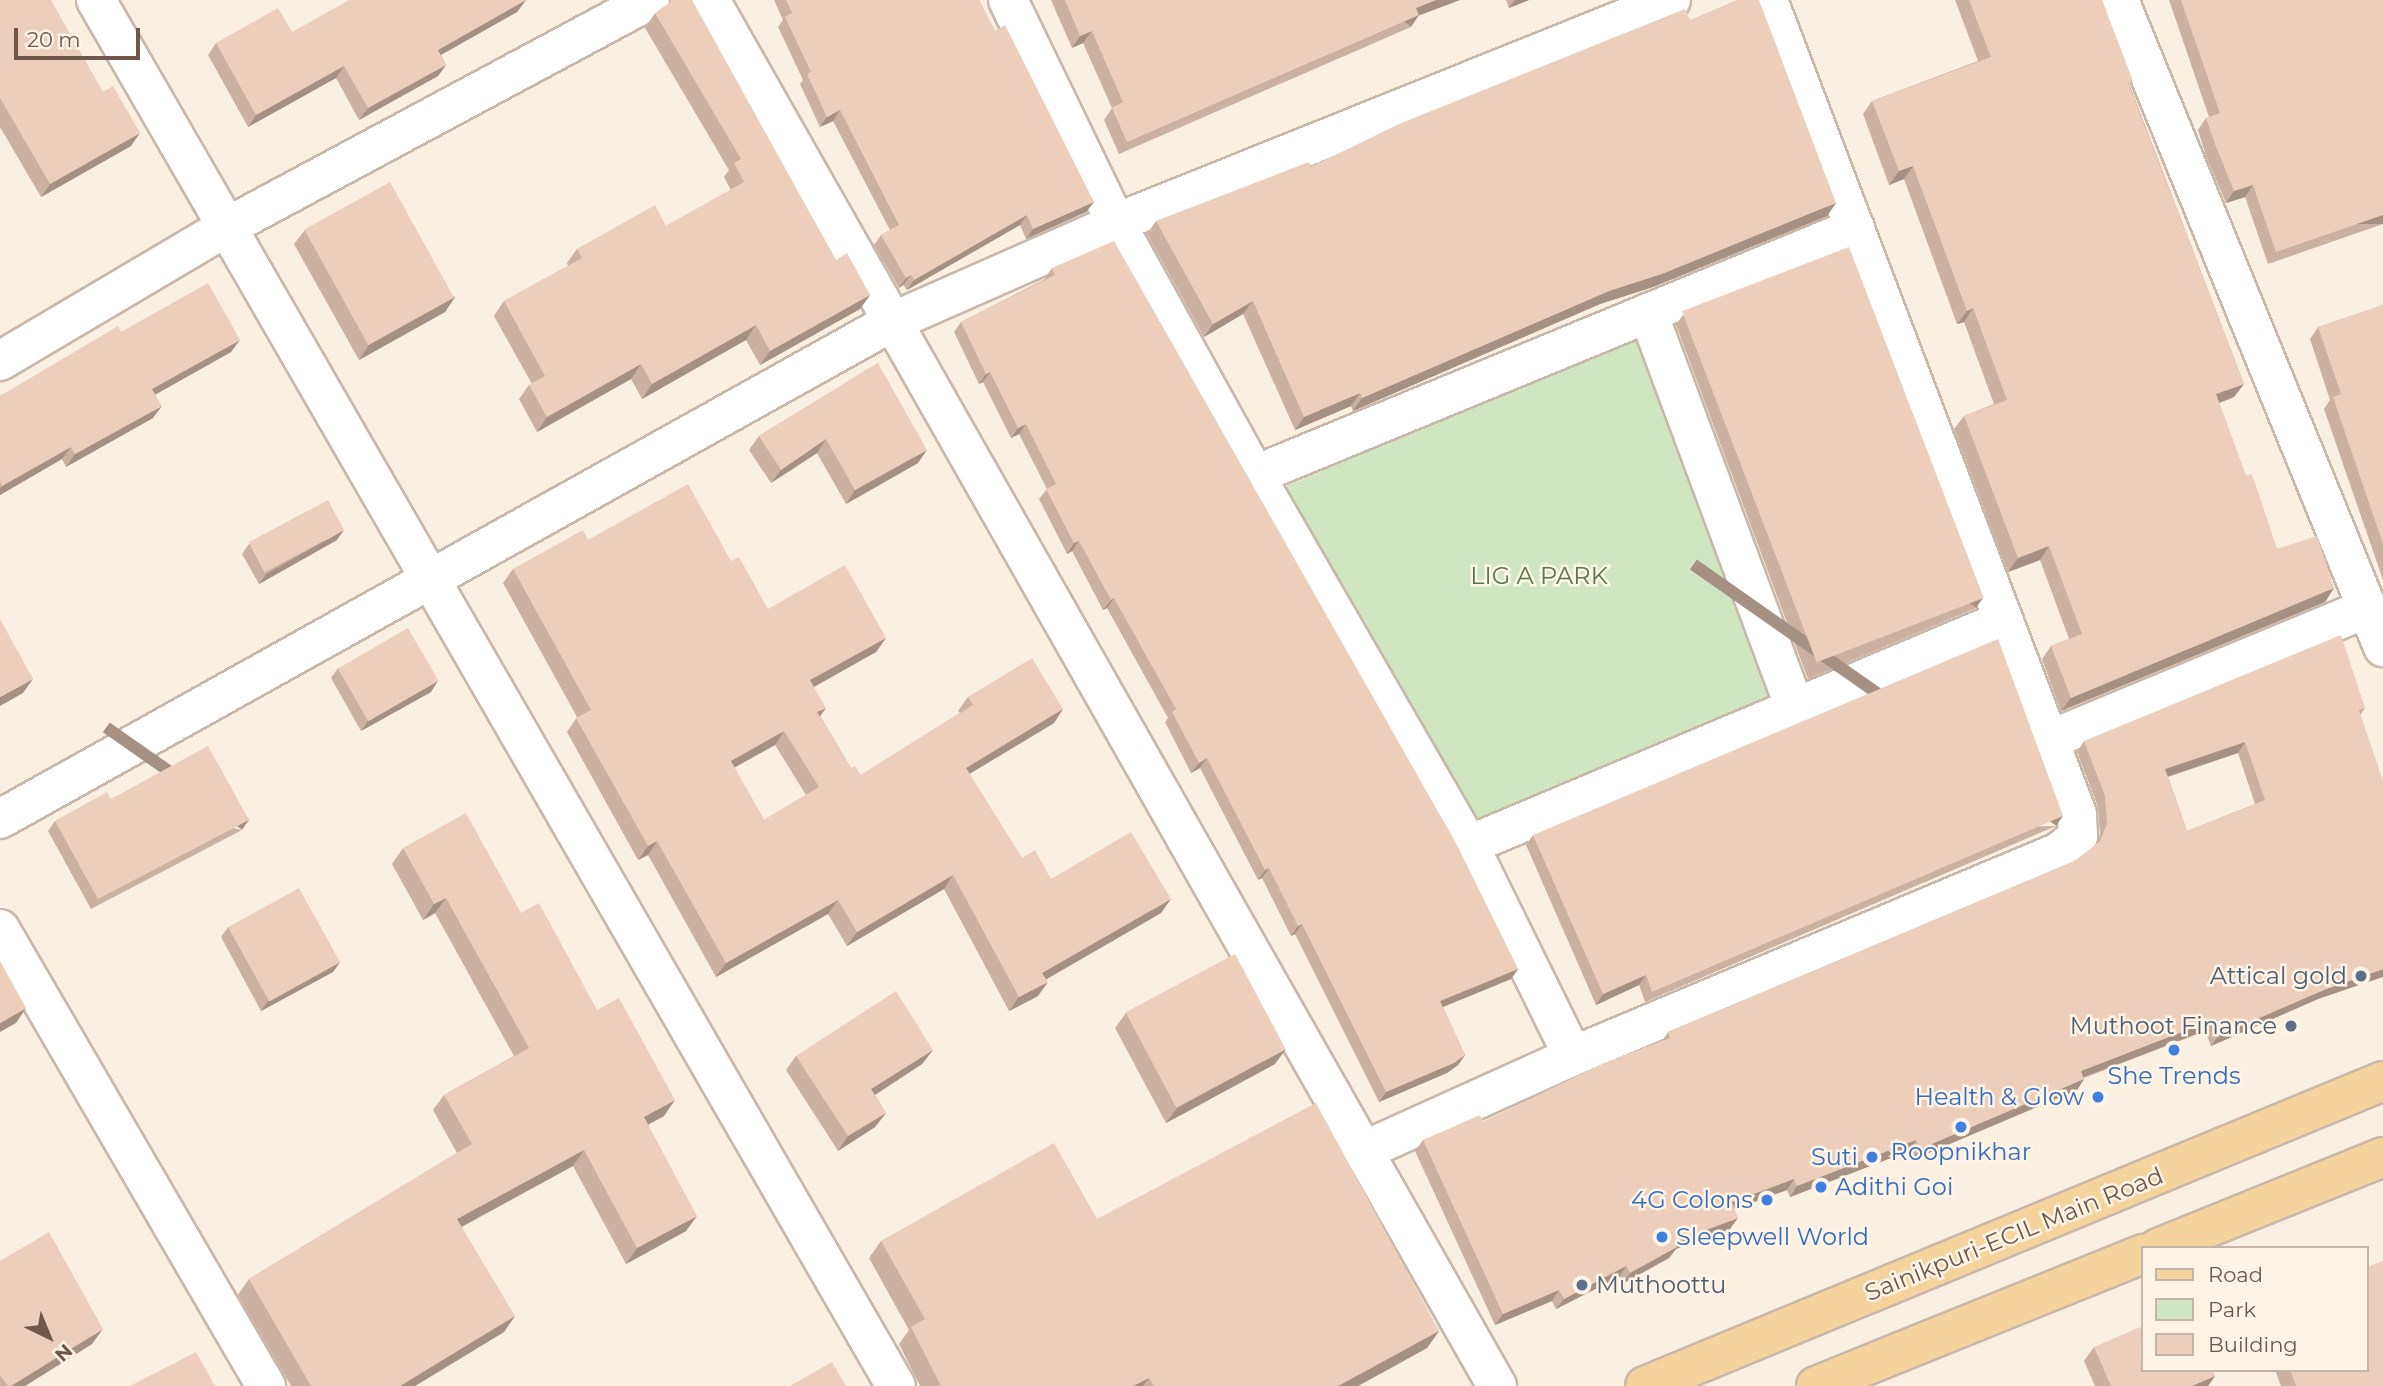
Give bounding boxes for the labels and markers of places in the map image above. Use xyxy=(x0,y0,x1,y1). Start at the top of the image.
place label: Attical gold xyxy=(2210,962,2347,990)
marker: Attical gold xyxy=(2353,968,2369,984)
place label: Muthoot Finance xyxy=(2070,1012,2277,1040)
marker: Muthoot Finance xyxy=(2283,1018,2299,1034)
marker: She Trends xyxy=(2166,1042,2182,1058)
place label: She Trends xyxy=(2107,1062,2241,1090)
place label: Health & Glow xyxy=(1915,1083,2084,1111)
marker: Health & Glow xyxy=(2090,1089,2106,1105)
marker: Roopnikhar xyxy=(1953,1119,1969,1135)
place label: Roopnikhar xyxy=(1891,1138,2031,1166)
place label: Suti xyxy=(1811,1143,1858,1171)
marker: Suti xyxy=(1864,1149,1880,1165)
place label: Adithi Goi xyxy=(1835,1173,1953,1201)
marker: Adithi Goi xyxy=(1813,1179,1829,1195)
place label: 4G Colons xyxy=(1631,1186,1753,1214)
marker: 4G Colons xyxy=(1759,1192,1775,1208)
place label: Sleepwell World xyxy=(1676,1223,1869,1251)
marker: Sleepwell World xyxy=(1654,1229,1670,1245)
place label: Muthoottu xyxy=(1596,1271,1726,1299)
marker: Muthoottu xyxy=(1574,1277,1590,1293)

